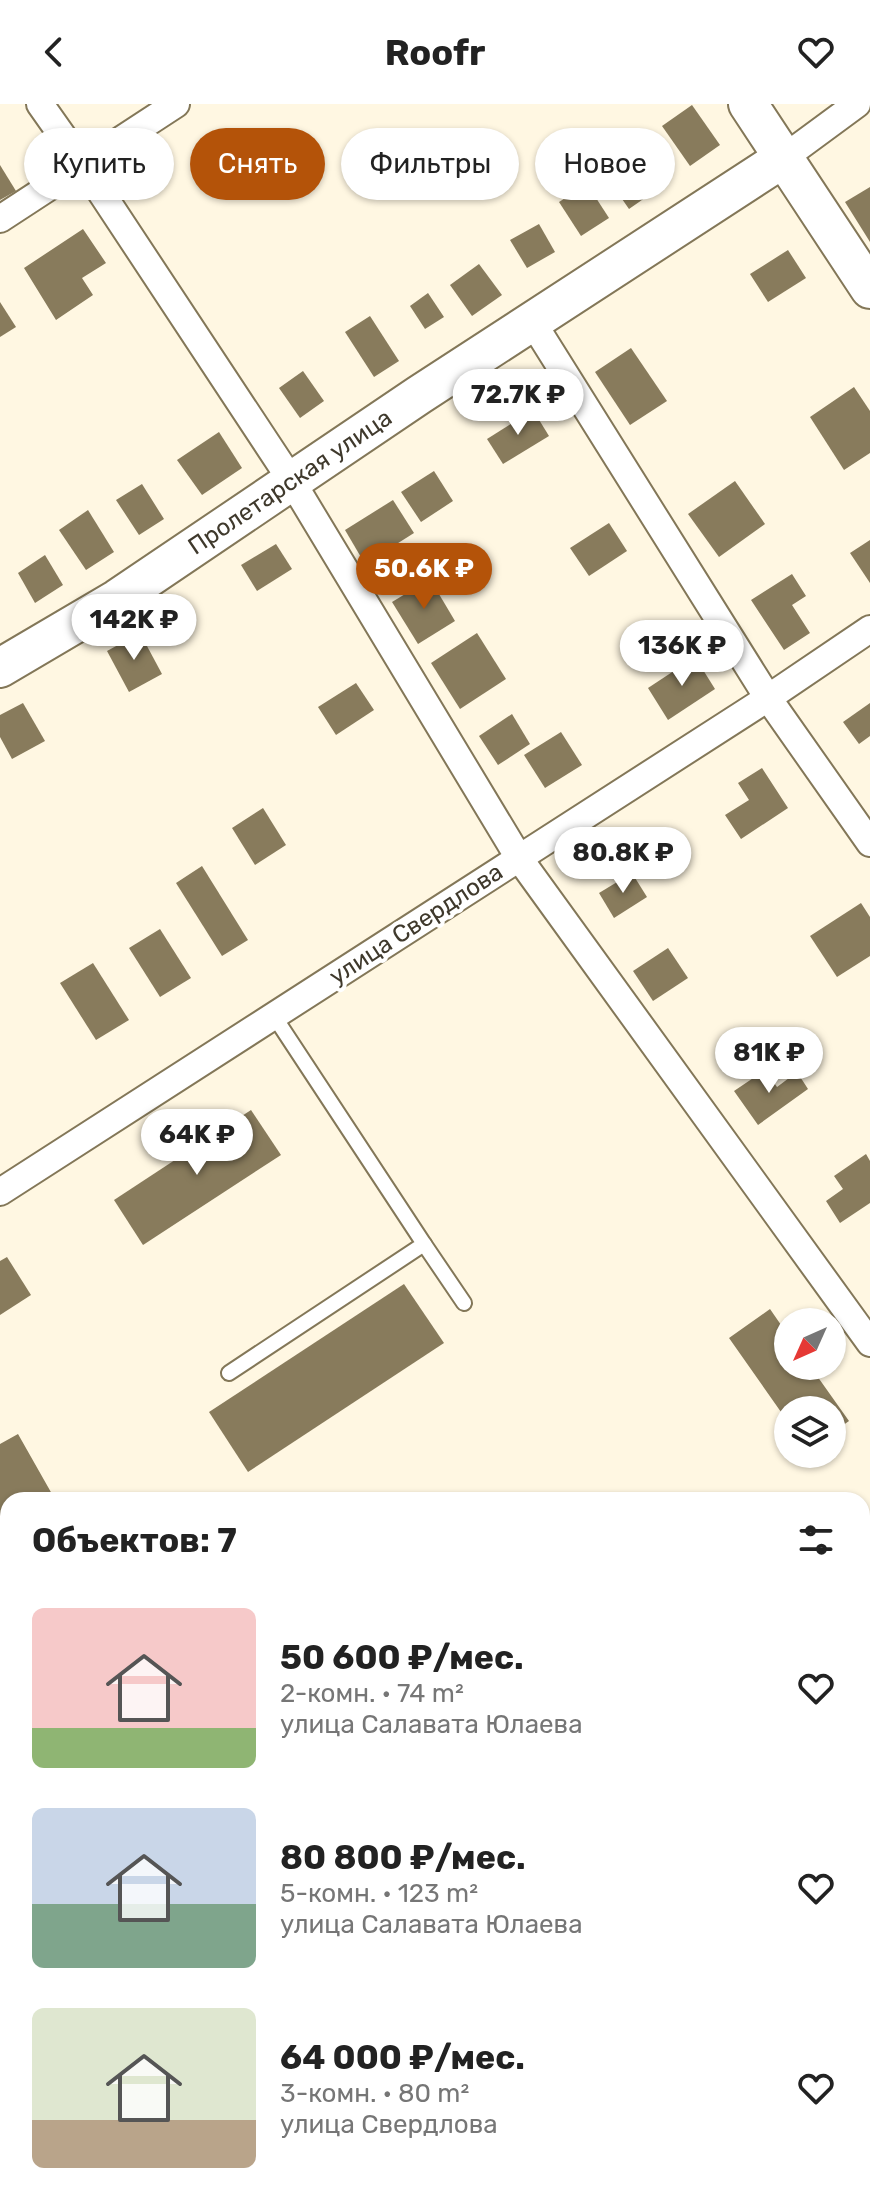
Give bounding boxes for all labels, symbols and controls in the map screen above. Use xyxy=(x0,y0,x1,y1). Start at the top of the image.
icon: back xyxy=(32,30,76,74)
icon: heart xyxy=(794,30,838,74)
text: Roofr xyxy=(385,31,485,74)
chip: Купить xyxy=(24,128,174,200)
chip: Снять xyxy=(190,128,325,200)
chip: Фильтры xyxy=(341,128,519,200)
chip: Новое xyxy=(535,128,675,200)
pin: 72.7K ₽ xyxy=(444,369,592,437)
text: 72.7K ₽ xyxy=(471,379,565,410)
street label: Пролетарская улица xyxy=(183,403,397,561)
pin: 50.6K ₽ xyxy=(350,543,498,611)
text: 50.6K ₽ xyxy=(374,553,474,584)
pin: 142K ₽ xyxy=(69,594,199,662)
text: 142K ₽ xyxy=(90,604,179,635)
pin: 136K ₽ xyxy=(617,620,747,688)
text: 136K ₽ xyxy=(638,630,726,661)
pin: 80.8K ₽ xyxy=(549,827,697,895)
text: 80.8K ₽ xyxy=(572,837,674,868)
street label: улица Свердлова xyxy=(324,858,508,990)
pin: 81K ₽ xyxy=(713,1027,825,1095)
text: 81K ₽ xyxy=(733,1037,805,1068)
pin: 64K ₽ xyxy=(141,1109,253,1177)
text: 64K ₽ xyxy=(159,1119,235,1150)
north arrow xyxy=(774,1308,846,1380)
map controls xyxy=(774,1308,846,1468)
button: layers xyxy=(774,1396,846,1468)
icon: filters xyxy=(794,1518,838,1562)
text: Объектов: 7 xyxy=(32,1520,237,1561)
text: 50 600 ₽/мес. xyxy=(280,1637,524,1678)
icon: home xyxy=(96,1640,192,1736)
icon: heart xyxy=(794,1666,838,1710)
text: 2-комн. · 74 m² xyxy=(280,1678,464,1709)
text: улица Салавата Юлаева xyxy=(280,1709,583,1740)
text: 80 800 ₽/мес. xyxy=(280,1837,526,1878)
icon: home xyxy=(96,1840,192,1936)
icon: heart xyxy=(794,1866,838,1910)
text: 5-комн. · 123 m² xyxy=(280,1878,478,1909)
text: улица Салавата Юлаева xyxy=(280,1909,583,1940)
text: 64 000 ₽/мес. xyxy=(280,2037,525,2078)
icon: home xyxy=(96,2040,192,2136)
icon: heart xyxy=(794,2066,838,2110)
text: 3-комн. · 80 m² xyxy=(280,2078,469,2109)
text: улица Свердлова xyxy=(280,2109,498,2140)

